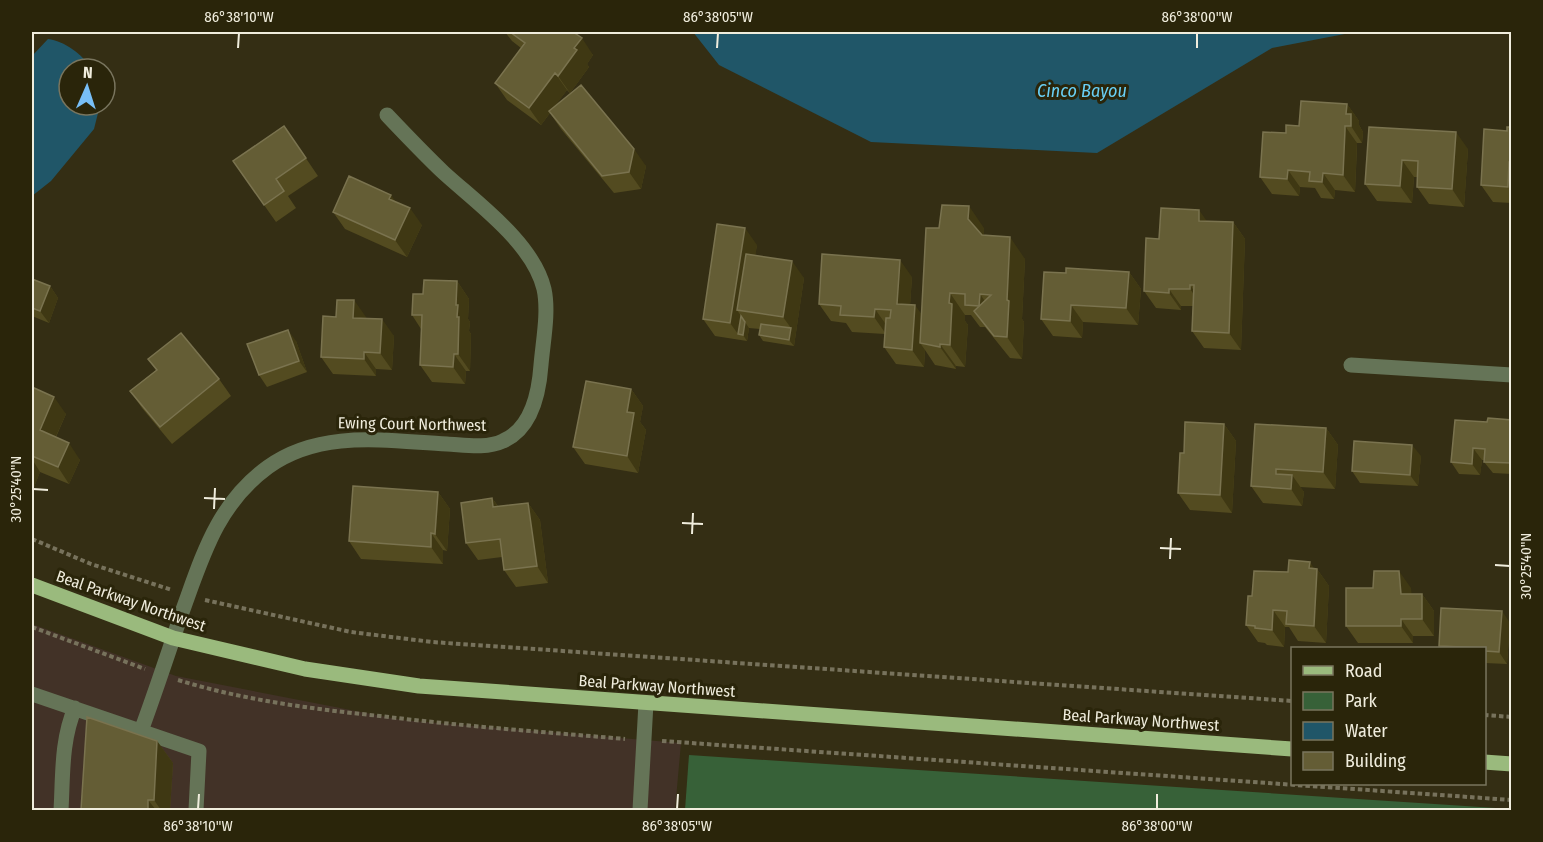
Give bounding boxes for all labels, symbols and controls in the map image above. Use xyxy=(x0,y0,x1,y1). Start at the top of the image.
text: 86°38'10"W xyxy=(204,8,274,26)
text: 86°38'05"W xyxy=(683,8,753,26)
text: 86°38'00"W xyxy=(1161,8,1233,26)
north arrow xyxy=(57,57,117,117)
text: N xyxy=(82,63,93,82)
water label: Cinco Bayou xyxy=(1037,80,1127,102)
street label: Ewing Court Northwest xyxy=(338,413,487,435)
text: 30°25'40"N xyxy=(7,456,25,522)
text: 30°25'40"N xyxy=(1517,533,1535,599)
street label: Beal Parkway Northwest xyxy=(54,566,209,636)
legend xyxy=(1291,647,1486,785)
text: Road xyxy=(1345,660,1382,682)
street label: Beal Parkway Northwest xyxy=(578,671,737,701)
text: Park xyxy=(1345,690,1378,712)
street label: Beal Parkway Northwest xyxy=(1062,705,1221,735)
text: Water xyxy=(1345,720,1388,742)
text: Building xyxy=(1345,750,1406,772)
text: 86°38'10"W xyxy=(163,817,233,835)
text: 86°38'05"W xyxy=(642,817,712,835)
text: 86°38'00"W xyxy=(1121,817,1193,835)

